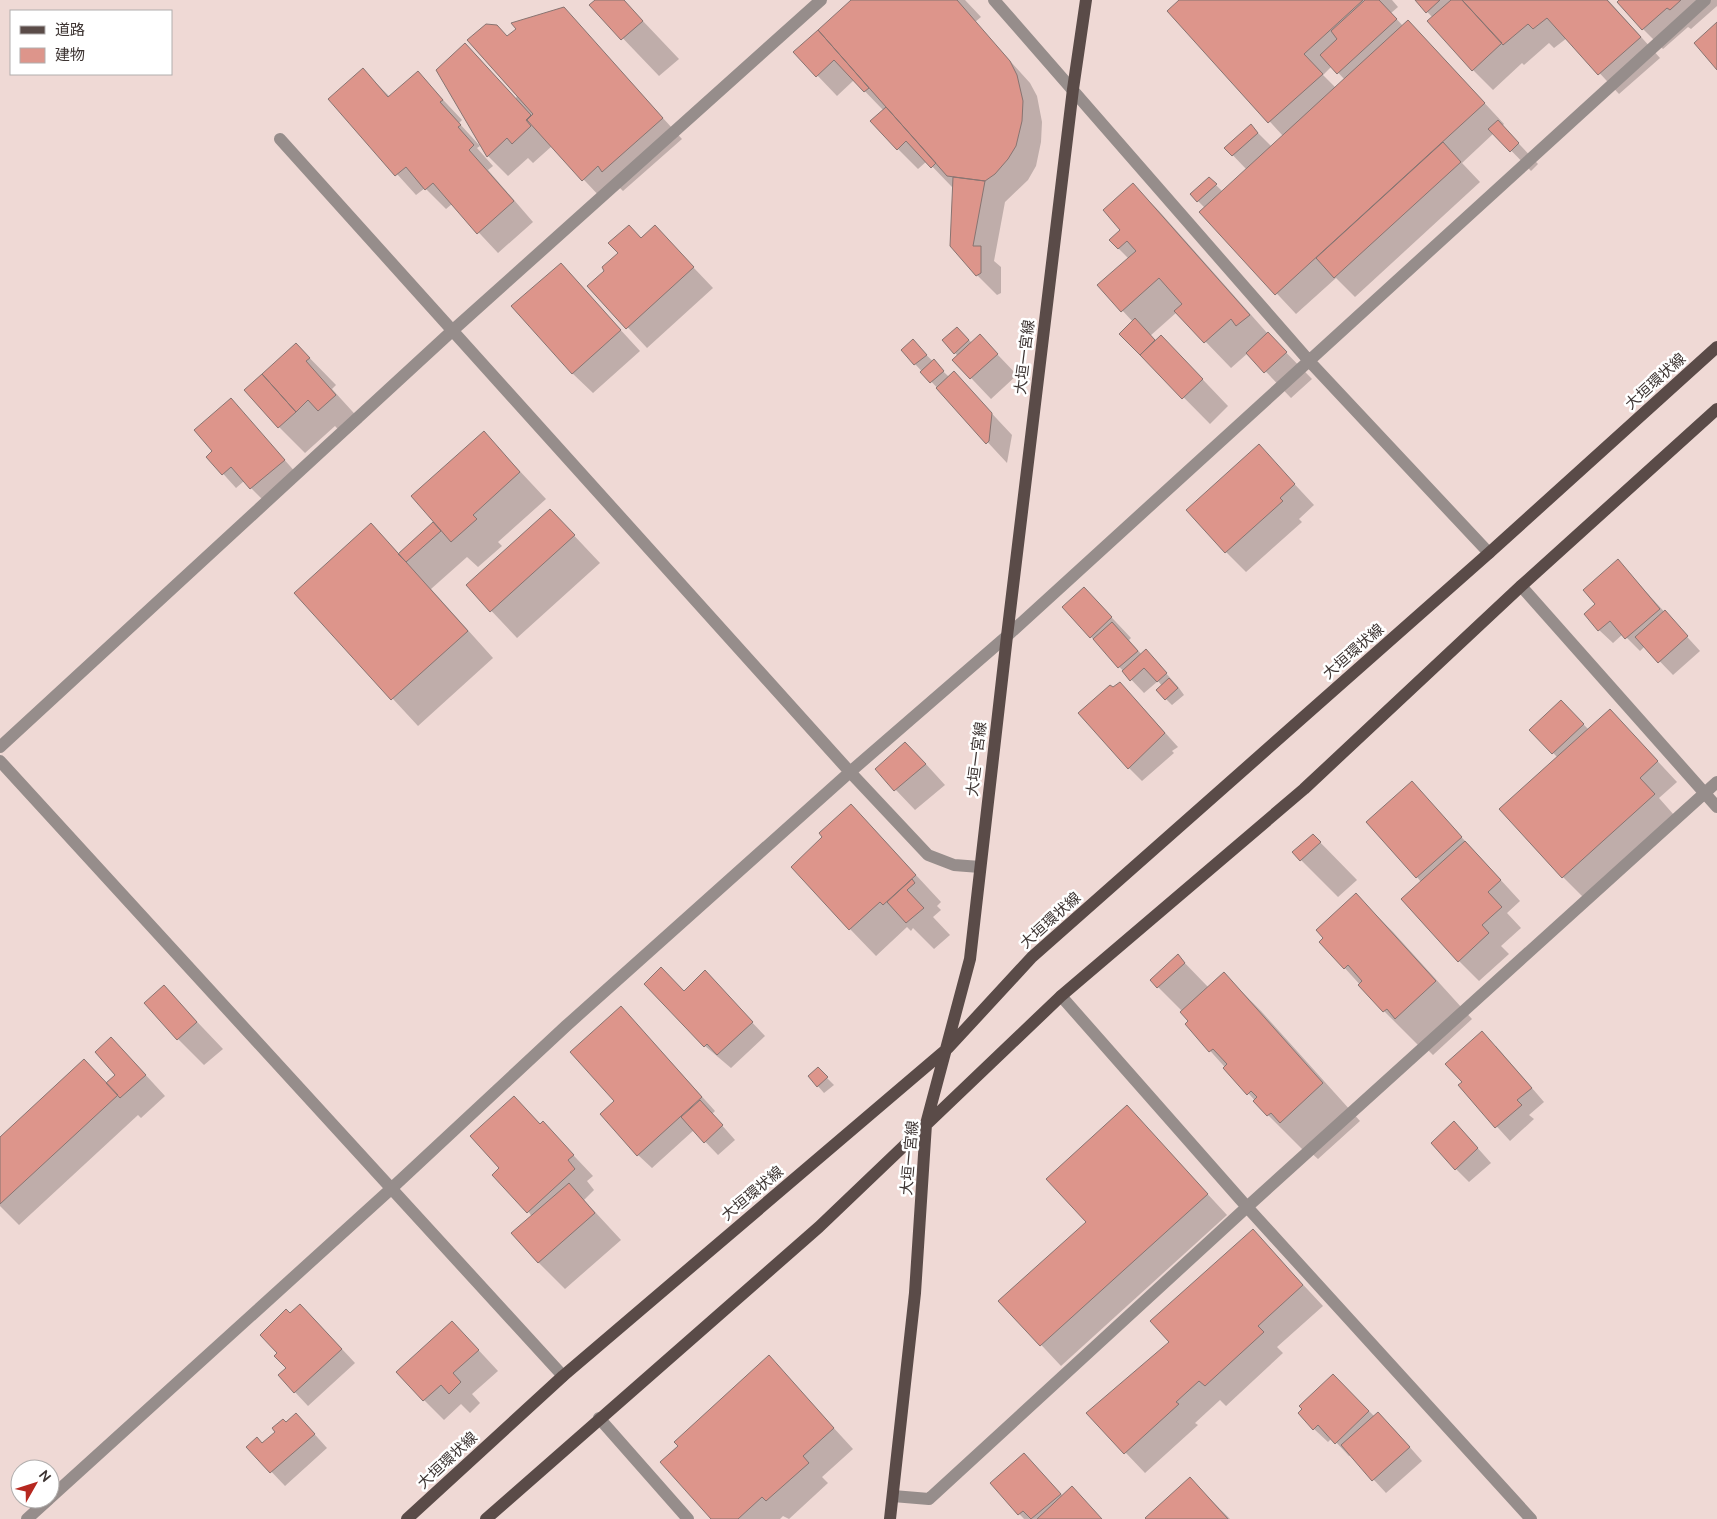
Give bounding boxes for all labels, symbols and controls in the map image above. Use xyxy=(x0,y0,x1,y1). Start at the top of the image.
legend xyxy=(10,10,172,75)
text: 道路 xyxy=(55,21,85,38)
text: 建物 xyxy=(55,46,85,63)
street label: 大垣一宮線 xyxy=(1011,319,1037,395)
street label: 大垣環状線 xyxy=(1621,350,1689,412)
street label: 大垣環状線 xyxy=(1319,620,1387,682)
street label: 大垣一宮線 xyxy=(963,721,989,797)
street label: 大垣環状線 xyxy=(1016,889,1084,951)
street label: 大垣一宮線 xyxy=(897,1120,921,1196)
street label: 大垣環状線 xyxy=(718,1162,786,1224)
street label: 大垣環状線 xyxy=(414,1428,480,1492)
north arrow xyxy=(10,1459,60,1509)
text: N xyxy=(36,1467,55,1485)

